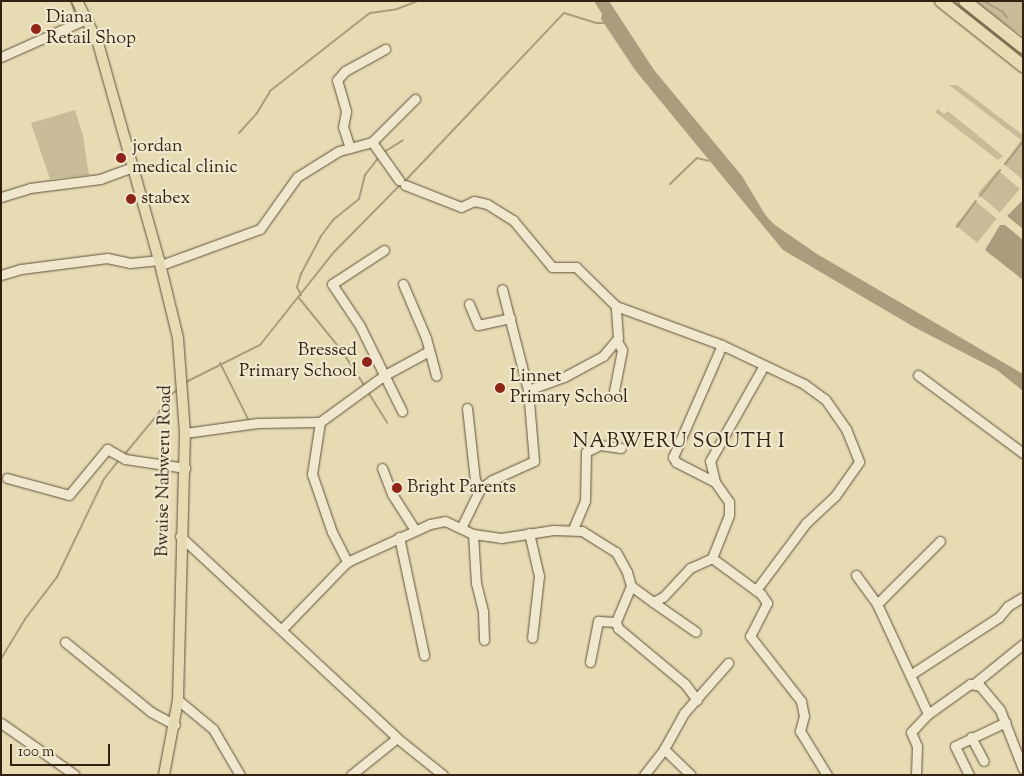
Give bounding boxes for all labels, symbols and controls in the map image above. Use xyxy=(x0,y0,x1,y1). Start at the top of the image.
place label: Diana Retail Shop xyxy=(46,8,136,50)
marker: Diana Retail Shop xyxy=(30,23,42,35)
place label: jordan medical clinic xyxy=(132,137,238,180)
marker: jordan medical clinic xyxy=(114,151,128,165)
place label: stabex xyxy=(141,188,190,210)
marker: stabex xyxy=(125,193,137,205)
place label: Bressed Primary School xyxy=(239,341,357,384)
marker: Bressed Primary School xyxy=(361,356,373,368)
place label: Linnet Primary School xyxy=(510,367,628,409)
marker: Linnet Primary School xyxy=(494,382,506,394)
street label: Bwaise Nabweru Road xyxy=(153,385,177,557)
district label: NABWERU SOUTH I xyxy=(571,430,787,454)
place label: Bright Parents xyxy=(407,477,516,499)
marker: Bright Parents xyxy=(391,482,403,494)
scale bar xyxy=(12,734,112,766)
text: 100 m xyxy=(18,742,54,763)

